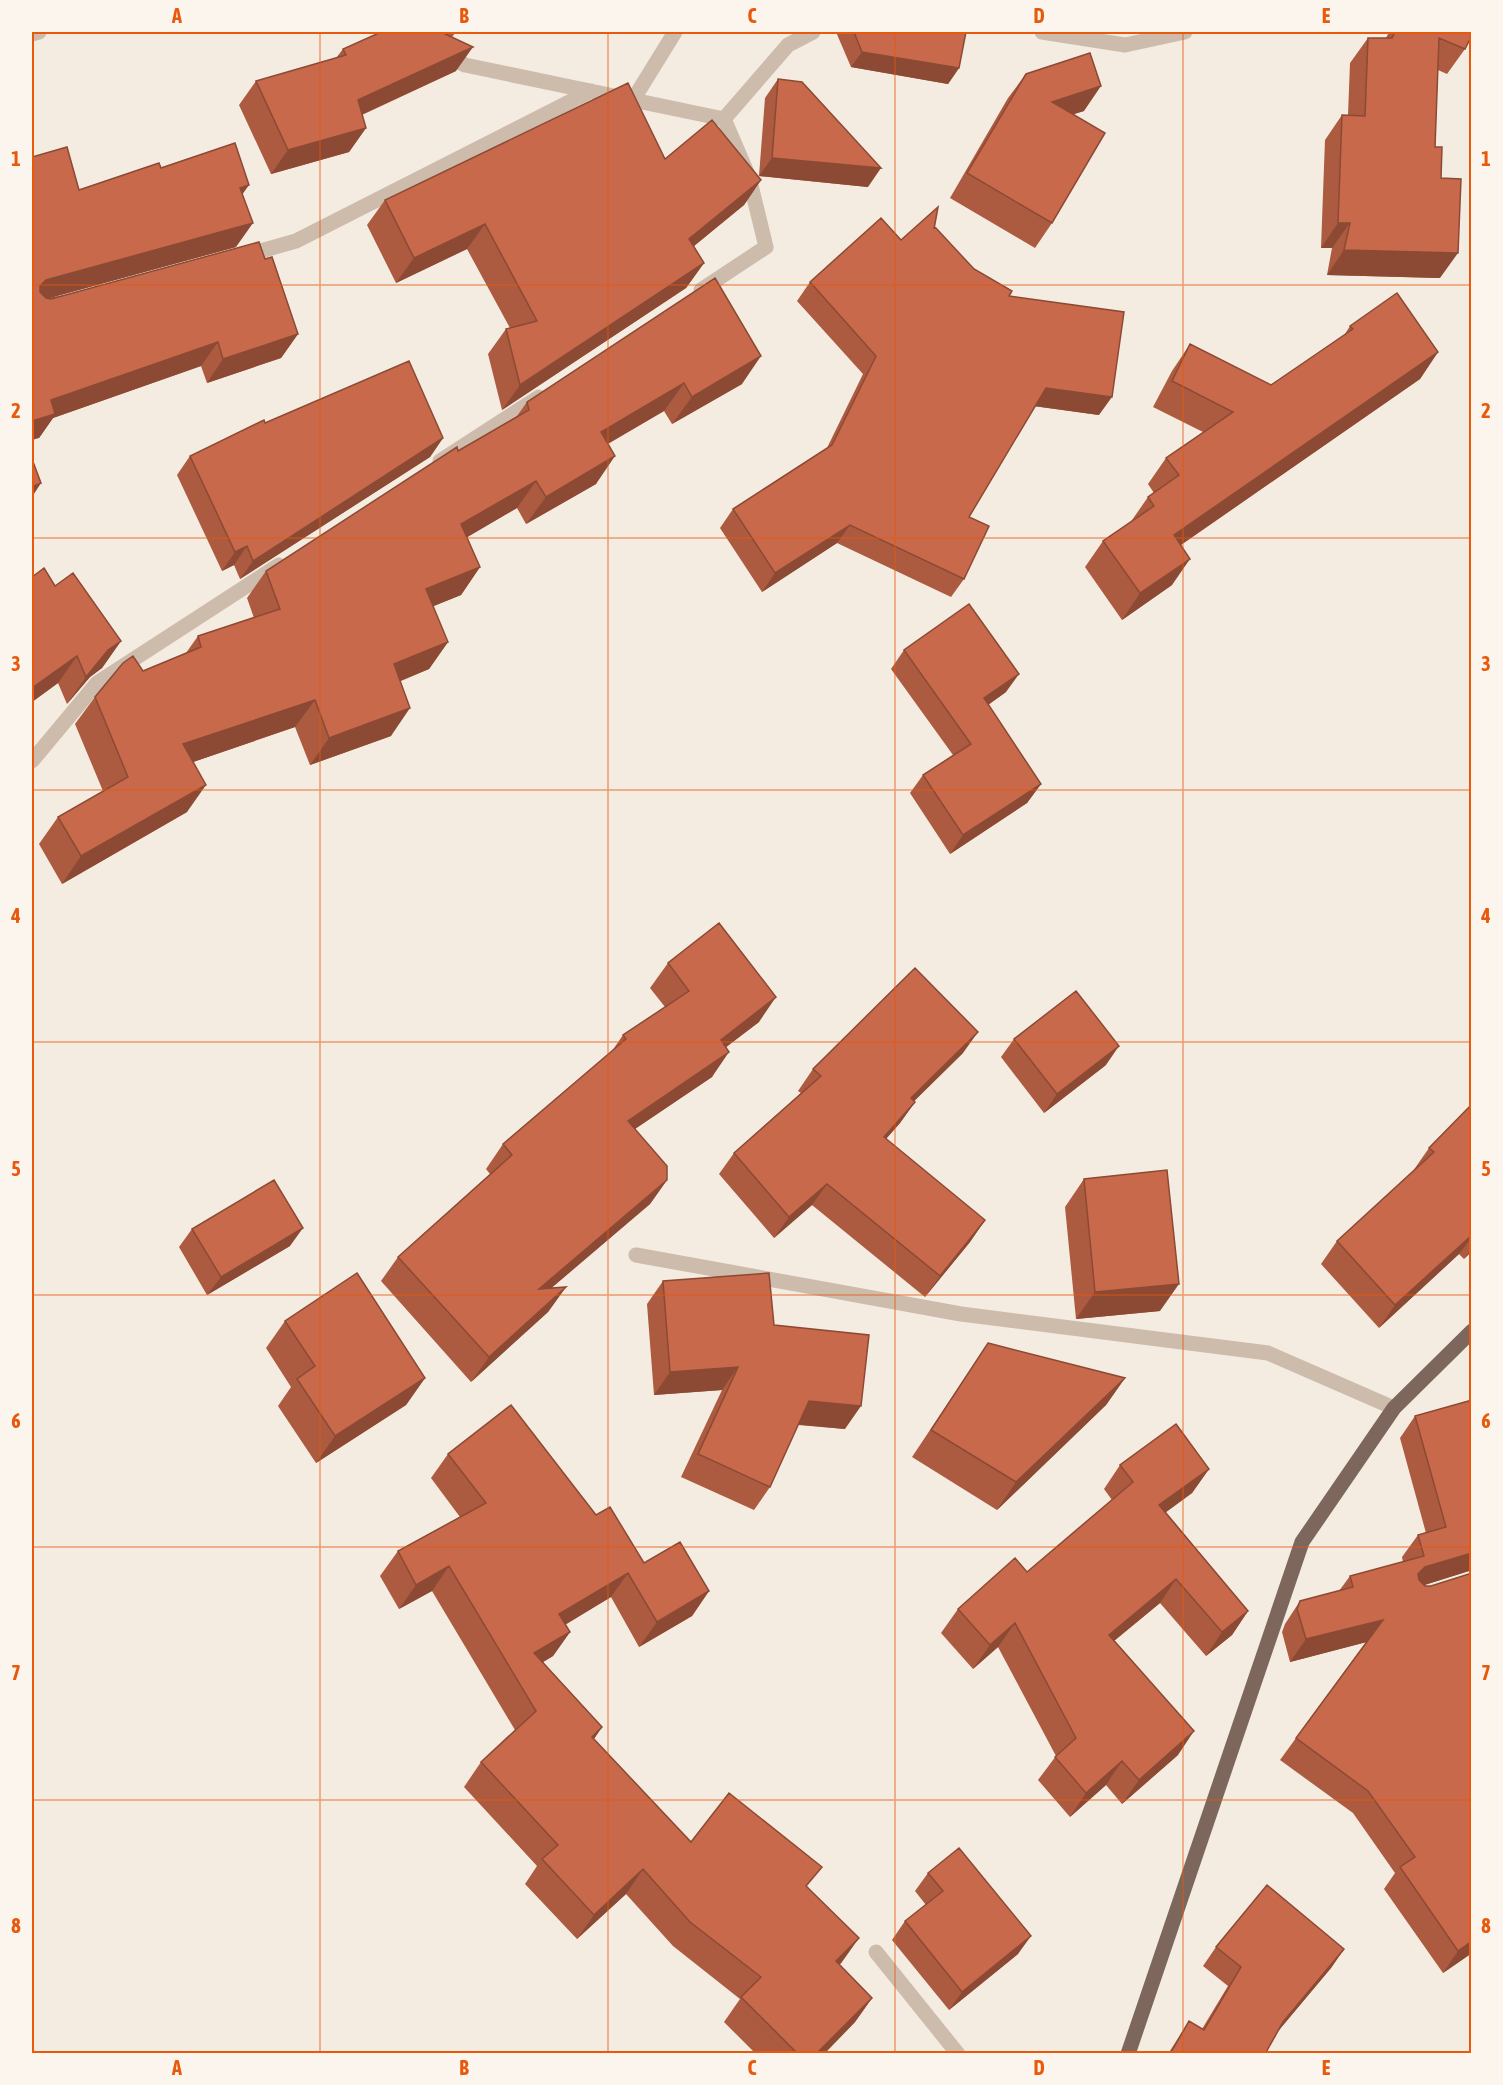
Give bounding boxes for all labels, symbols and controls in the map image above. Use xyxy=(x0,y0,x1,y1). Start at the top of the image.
text: A xyxy=(171,4,182,27)
text: B xyxy=(459,4,469,27)
text: C xyxy=(748,4,757,27)
text: D xyxy=(1033,4,1045,27)
text: E xyxy=(1322,4,1331,27)
text: 1 xyxy=(11,147,21,170)
text: 1 xyxy=(1481,147,1491,170)
text: 2 xyxy=(11,399,21,422)
text: 2 xyxy=(1481,399,1491,422)
text: 3 xyxy=(11,652,21,675)
text: 3 xyxy=(1481,652,1491,675)
text: 4 xyxy=(10,904,21,927)
text: 4 xyxy=(1480,904,1491,927)
text: 5 xyxy=(11,1157,21,1180)
text: 5 xyxy=(1481,1157,1491,1180)
text: 6 xyxy=(11,1409,21,1432)
text: 6 xyxy=(1481,1409,1491,1432)
text: 7 xyxy=(11,1661,21,1684)
text: 7 xyxy=(1481,1661,1491,1684)
text: 8 xyxy=(11,1914,21,1937)
text: 8 xyxy=(1481,1914,1491,1937)
text: A xyxy=(171,2056,182,2079)
text: B xyxy=(459,2056,469,2079)
text: C xyxy=(748,2056,757,2079)
text: D xyxy=(1033,2056,1045,2079)
text: E xyxy=(1322,2056,1331,2079)

